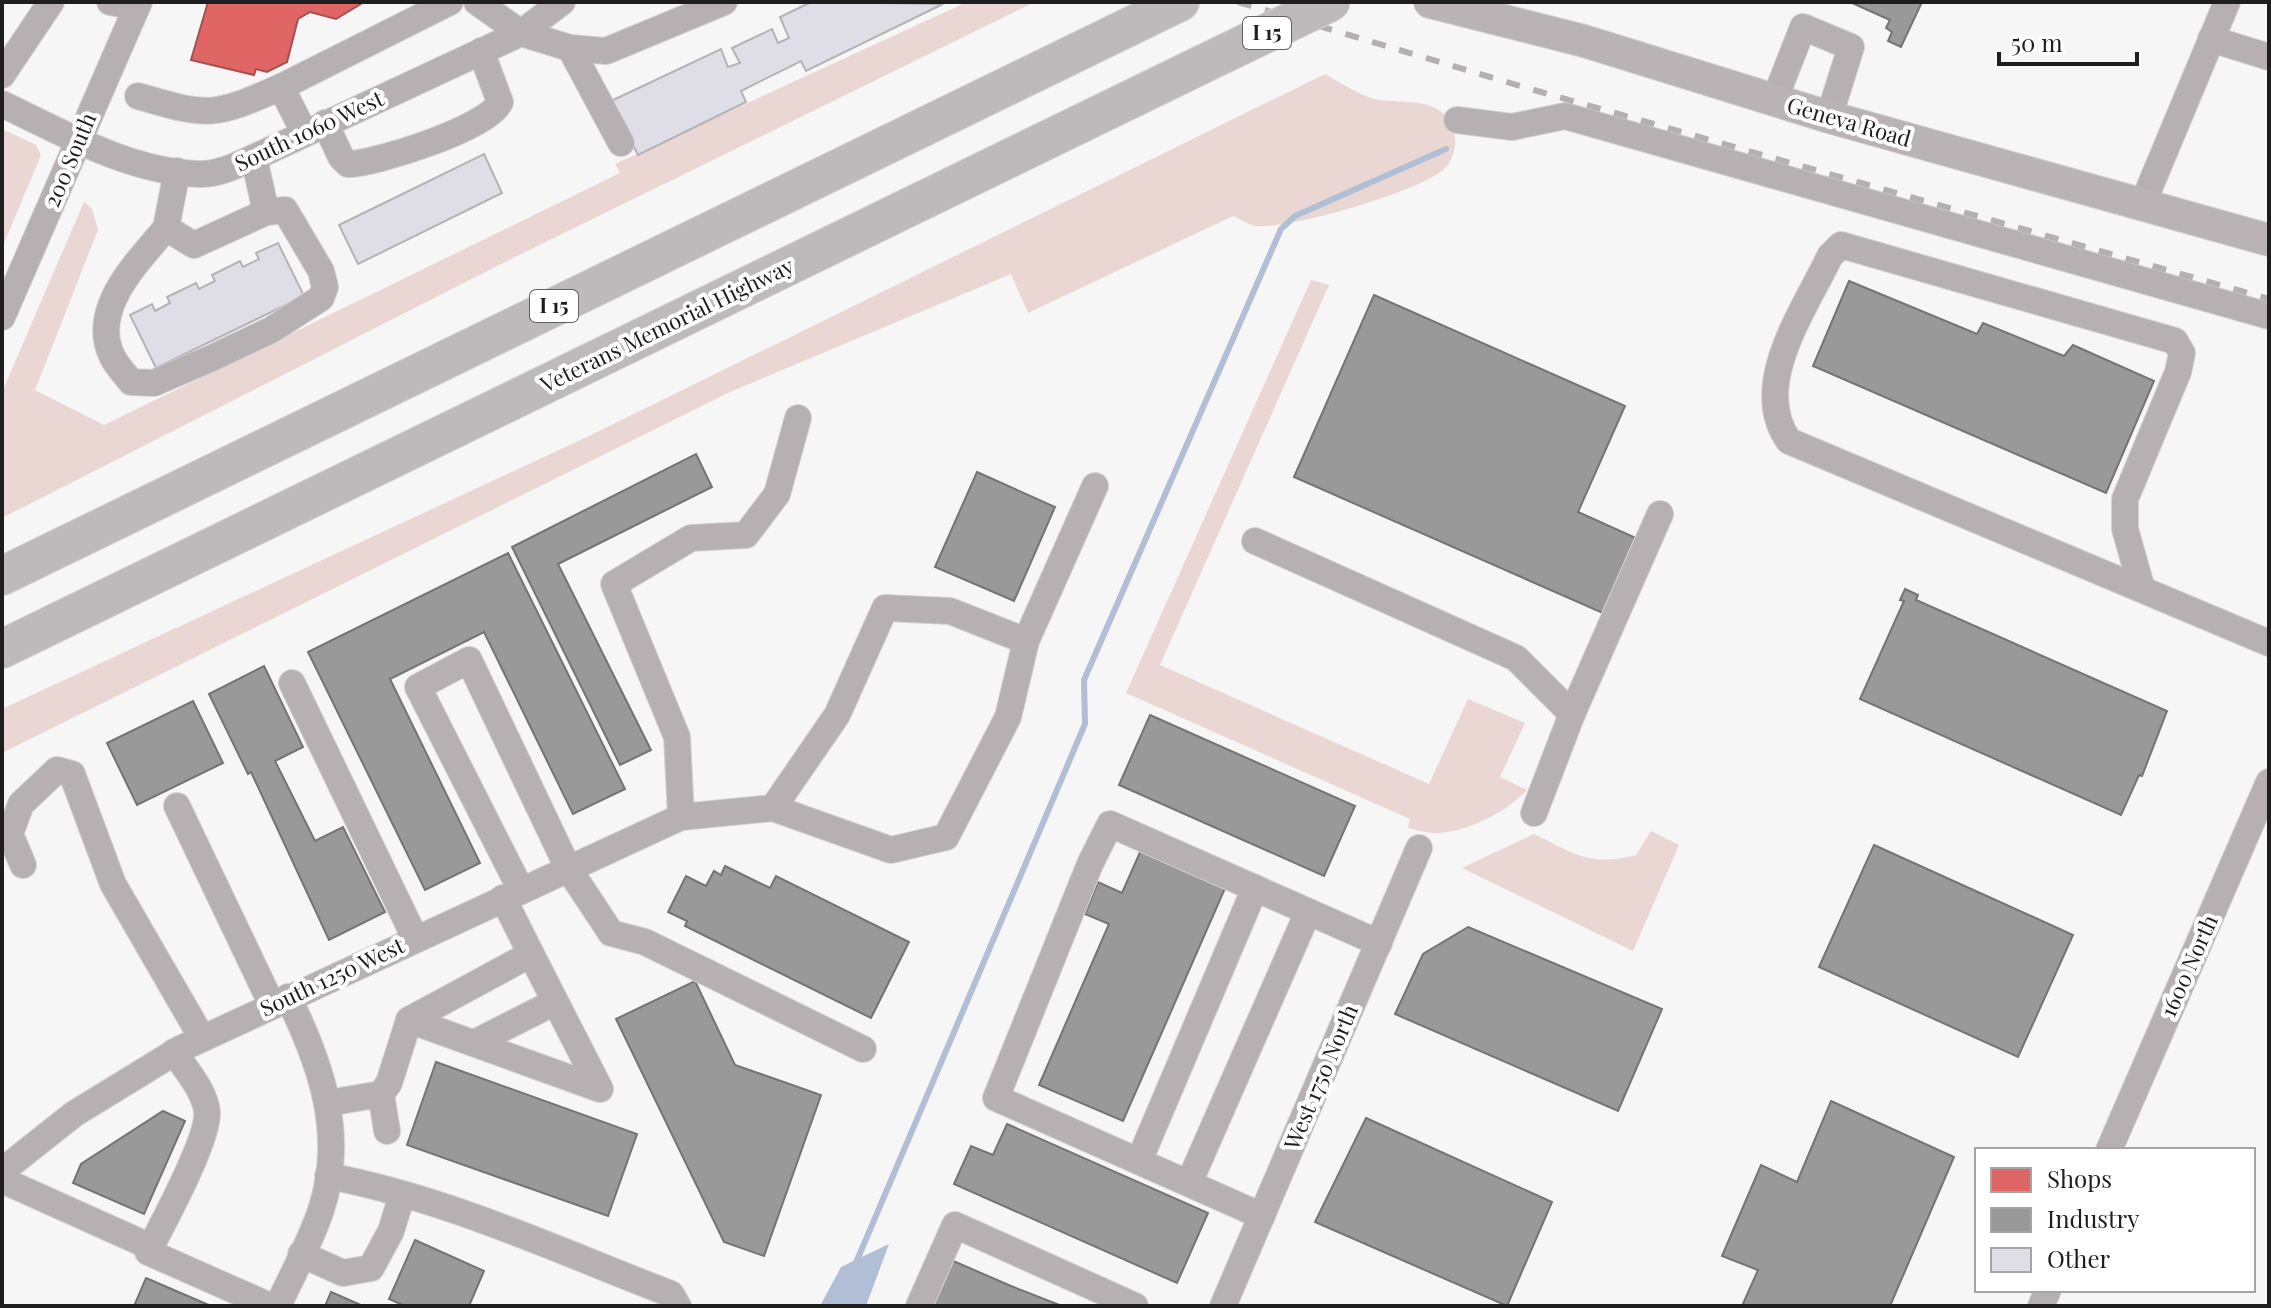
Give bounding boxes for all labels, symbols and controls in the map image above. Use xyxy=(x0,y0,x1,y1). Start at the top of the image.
scale bar xyxy=(1999,16,2137,66)
road number: I 15 xyxy=(1243,17,1291,49)
text: 50 m xyxy=(2011,26,2063,58)
street label: South 1060 West xyxy=(229,82,389,178)
street label: Geneva Road xyxy=(1784,89,1915,153)
street label: 200 South xyxy=(36,108,102,211)
street label: Veterans Memorial Highway xyxy=(534,250,798,399)
road number: I 15 xyxy=(530,290,578,322)
street label: 1600 North xyxy=(2152,910,2224,1022)
street label: South 1250 West xyxy=(255,929,410,1023)
street label: West 1750 North xyxy=(1276,999,1364,1155)
legend xyxy=(1975,1148,2255,1292)
text: Shops xyxy=(2047,1162,2112,1194)
text: Industry xyxy=(2047,1202,2139,1234)
text: Other xyxy=(2047,1242,2111,1274)

